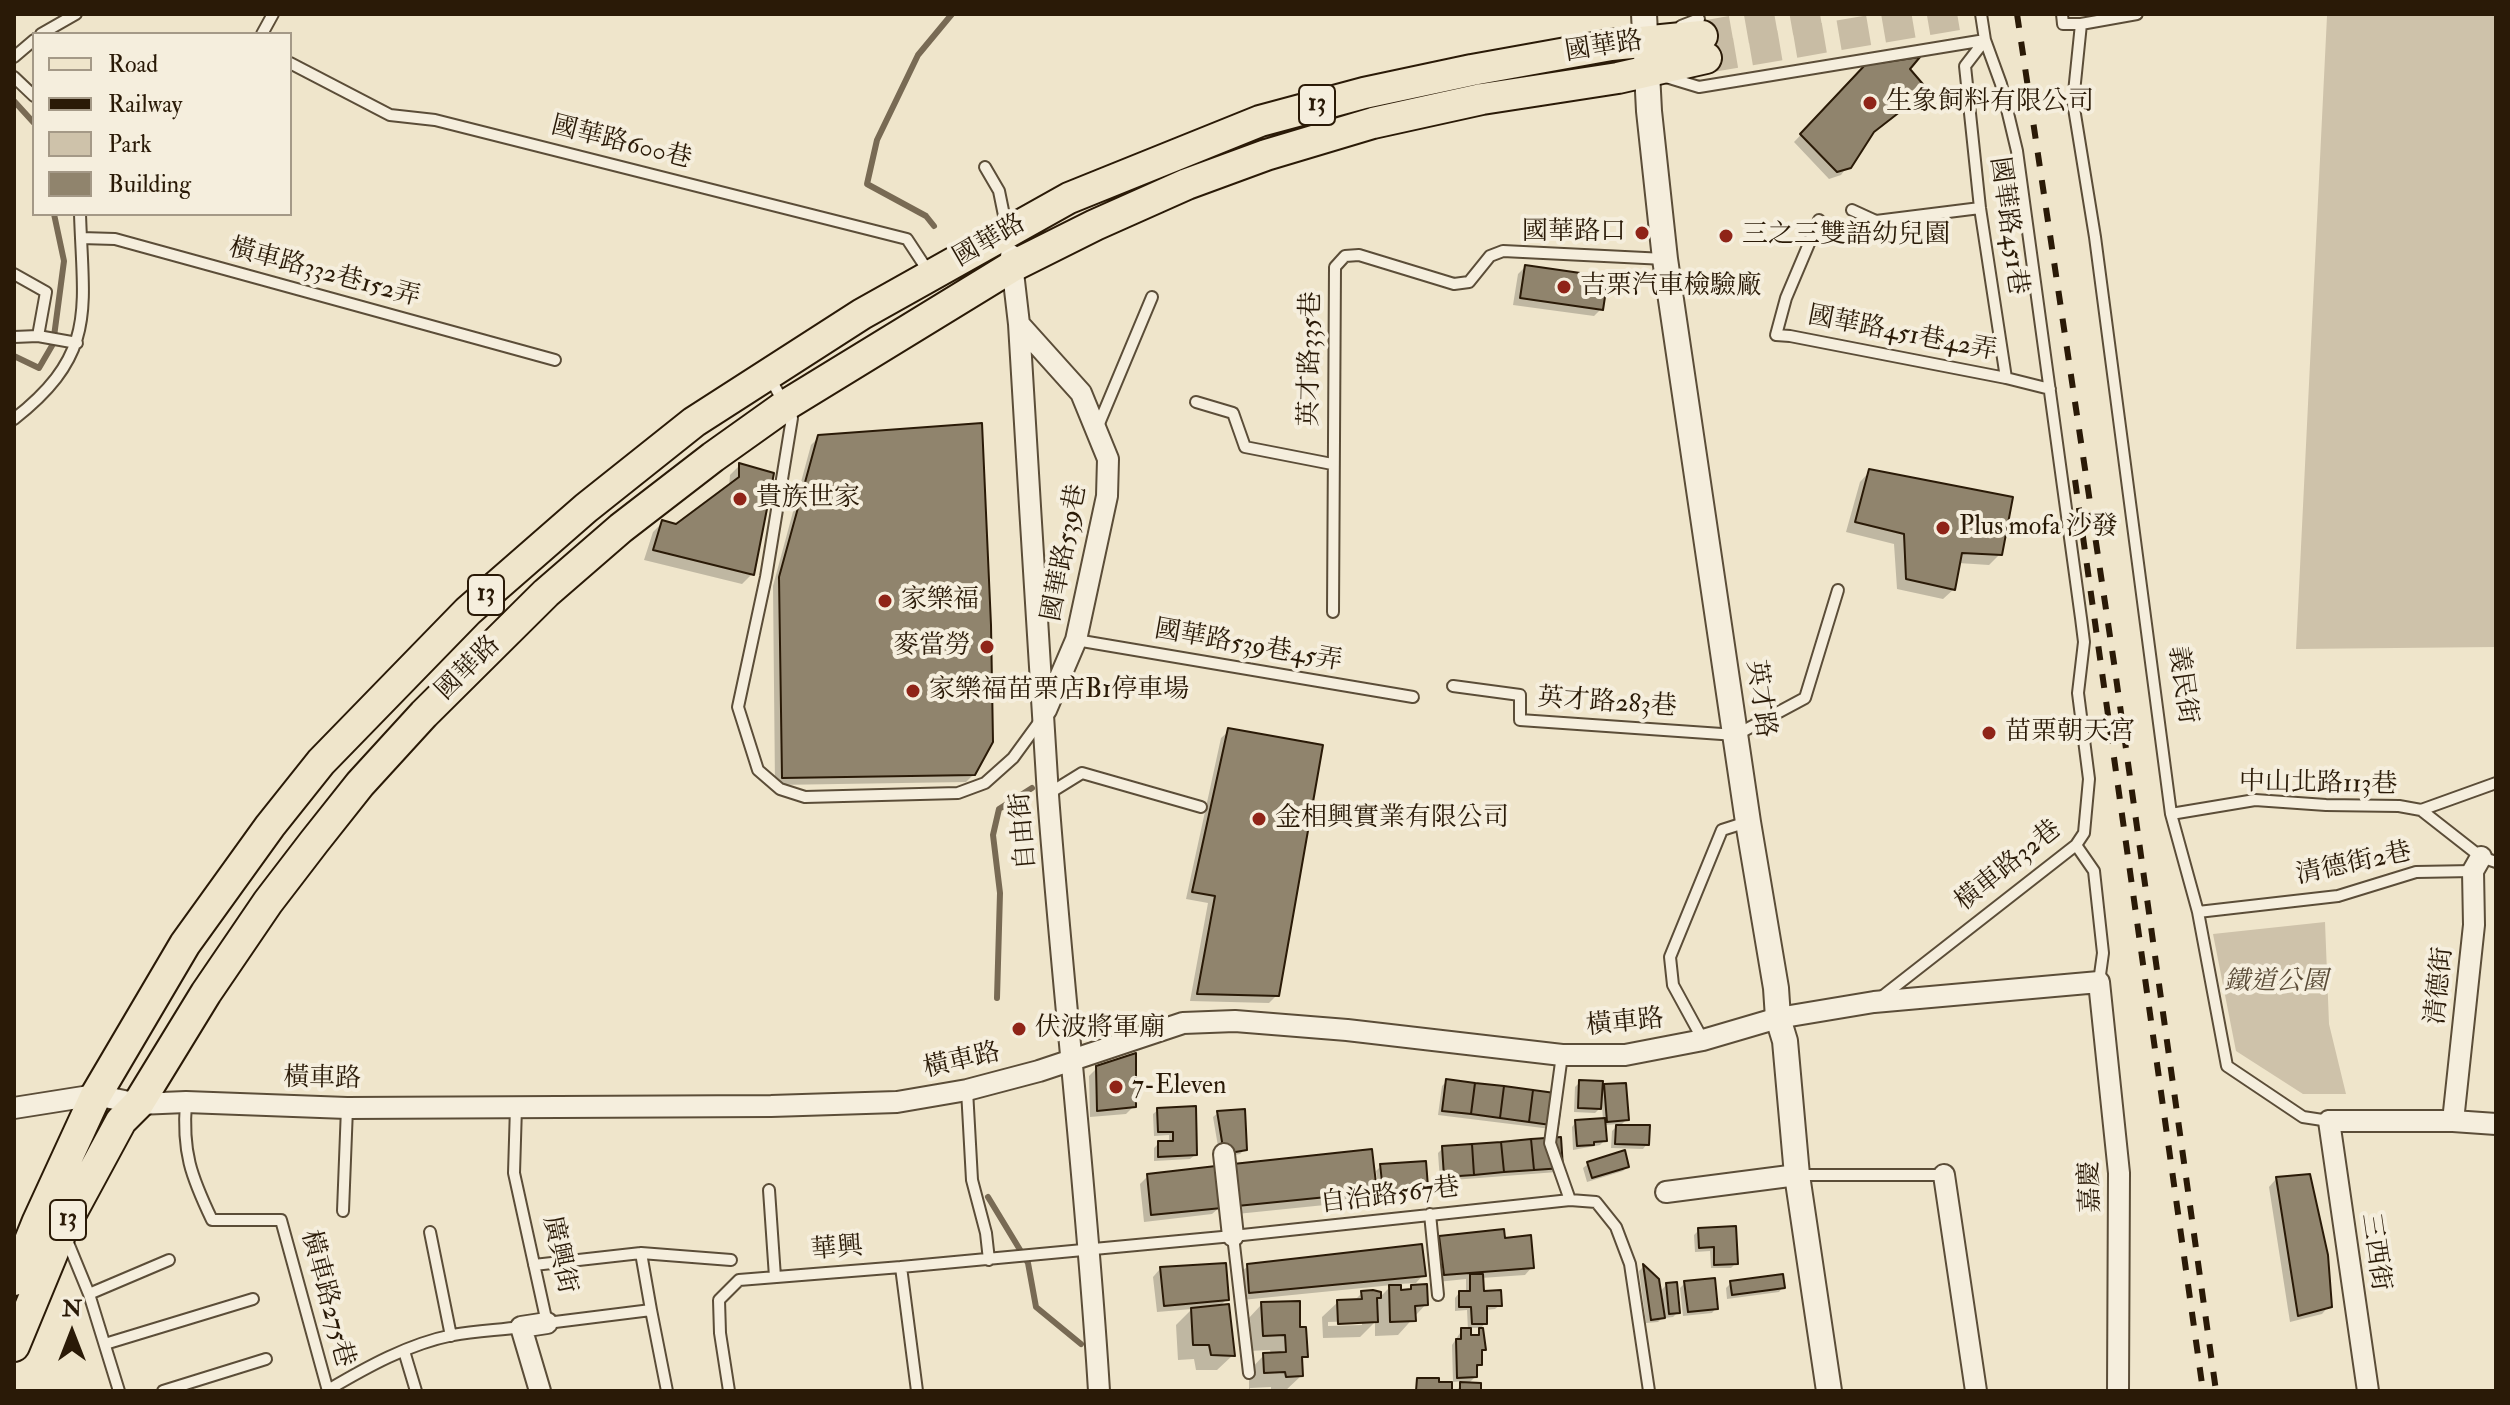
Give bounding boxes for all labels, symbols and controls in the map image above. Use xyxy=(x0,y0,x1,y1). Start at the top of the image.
street label: 國華路 xyxy=(1563,26,1645,70)
legend xyxy=(32,32,292,216)
text: Road xyxy=(108,49,158,80)
road number: 13 xyxy=(1299,85,1335,125)
place label: 生象飼料有限公司 xyxy=(1886,87,2094,119)
text: Railway xyxy=(108,89,182,120)
marker: 生象飼料有限公司 xyxy=(1861,94,1879,112)
street label: 國華路600巷 xyxy=(547,111,695,177)
text: Park xyxy=(108,129,152,160)
street label: 國華路451巷 xyxy=(1982,155,2032,297)
text: Building xyxy=(108,169,191,200)
street label: 國華路 xyxy=(948,209,1032,275)
place label: 國華路口 xyxy=(1522,217,1626,249)
place label: 三之三雙語幼兒園 xyxy=(1742,220,1950,252)
marker: 國華路口 xyxy=(1633,224,1651,242)
marker: 三之三雙語幼兒園 xyxy=(1717,227,1735,245)
street label: 橫車路332巷152弄 xyxy=(225,233,423,315)
place label: 吉栗汽車檢驗廠 xyxy=(1580,271,1762,303)
marker: 吉栗汽車檢驗廠 xyxy=(1555,278,1573,296)
street label: 英才路335巷 xyxy=(1295,291,1329,427)
street label: 國華路451巷42弄 xyxy=(1805,301,1999,369)
street label: 國華路539巷 xyxy=(1037,482,1095,624)
place label: 貴族世家 xyxy=(756,483,860,515)
marker: 貴族世家 xyxy=(731,490,749,508)
place label: Plus mofa 沙發 xyxy=(1959,512,2118,544)
marker: Plus mofa 沙發 xyxy=(1934,519,1952,537)
road number: 13 xyxy=(468,575,504,615)
place label: 家樂福 xyxy=(901,585,979,617)
marker: 家樂福 xyxy=(876,592,894,610)
street label: 國華路539巷45弄 xyxy=(1152,615,1344,679)
street label: 國華路 xyxy=(430,630,508,708)
place label: 麥當勞 xyxy=(893,631,971,663)
marker: 麥當勞 xyxy=(978,638,996,656)
street label: 義民街 xyxy=(2160,644,2202,726)
street label: 英才路 xyxy=(1738,658,1780,740)
place label: 家樂福苗栗店B1停車場 xyxy=(929,675,1189,707)
marker: 家樂福苗栗店B1停車場 xyxy=(904,682,922,700)
street label: 英才路283巷 xyxy=(1536,684,1678,724)
place label: 苗栗朝天宮 xyxy=(2005,717,2135,749)
marker: 苗栗朝天宮 xyxy=(1980,724,1998,742)
street label: 中山北路113巷 xyxy=(2238,768,2398,802)
street label: 自由街 xyxy=(1006,791,1044,871)
place label: 金相興實業有限公司 xyxy=(1275,803,1509,835)
marker: 金相興實業有限公司 xyxy=(1250,810,1268,828)
street label: 橫車路32巷 xyxy=(1950,815,2068,919)
street label: 清德街2巷 xyxy=(2293,838,2415,892)
street label: 清德街 xyxy=(2421,946,2461,1026)
park label: 鐵道公園 xyxy=(2224,967,2328,999)
street label: 橫車路 xyxy=(1585,1004,1665,1044)
place label: 伏波將軍廟 xyxy=(1035,1013,1165,1045)
marker: 伏波將軍廟 xyxy=(1010,1020,1028,1038)
street label: 橫車路 xyxy=(920,1038,1004,1086)
street label: 橫車路 xyxy=(283,1064,361,1096)
place label: 7-Eleven xyxy=(1132,1071,1226,1103)
marker: 7-Eleven xyxy=(1107,1078,1125,1096)
street label: 嘉慶 xyxy=(2076,1160,2108,1214)
street label: 自治路567巷 xyxy=(1318,1173,1462,1221)
road number: 13 xyxy=(50,1200,86,1240)
street label: 三西街 xyxy=(2353,1211,2395,1293)
street label: 廣興街 xyxy=(535,1214,581,1296)
street label: 橫車路275巷 xyxy=(293,1227,359,1371)
street label: 華興 xyxy=(810,1232,864,1268)
north arrow xyxy=(32,1293,112,1373)
text: N xyxy=(62,1295,82,1323)

